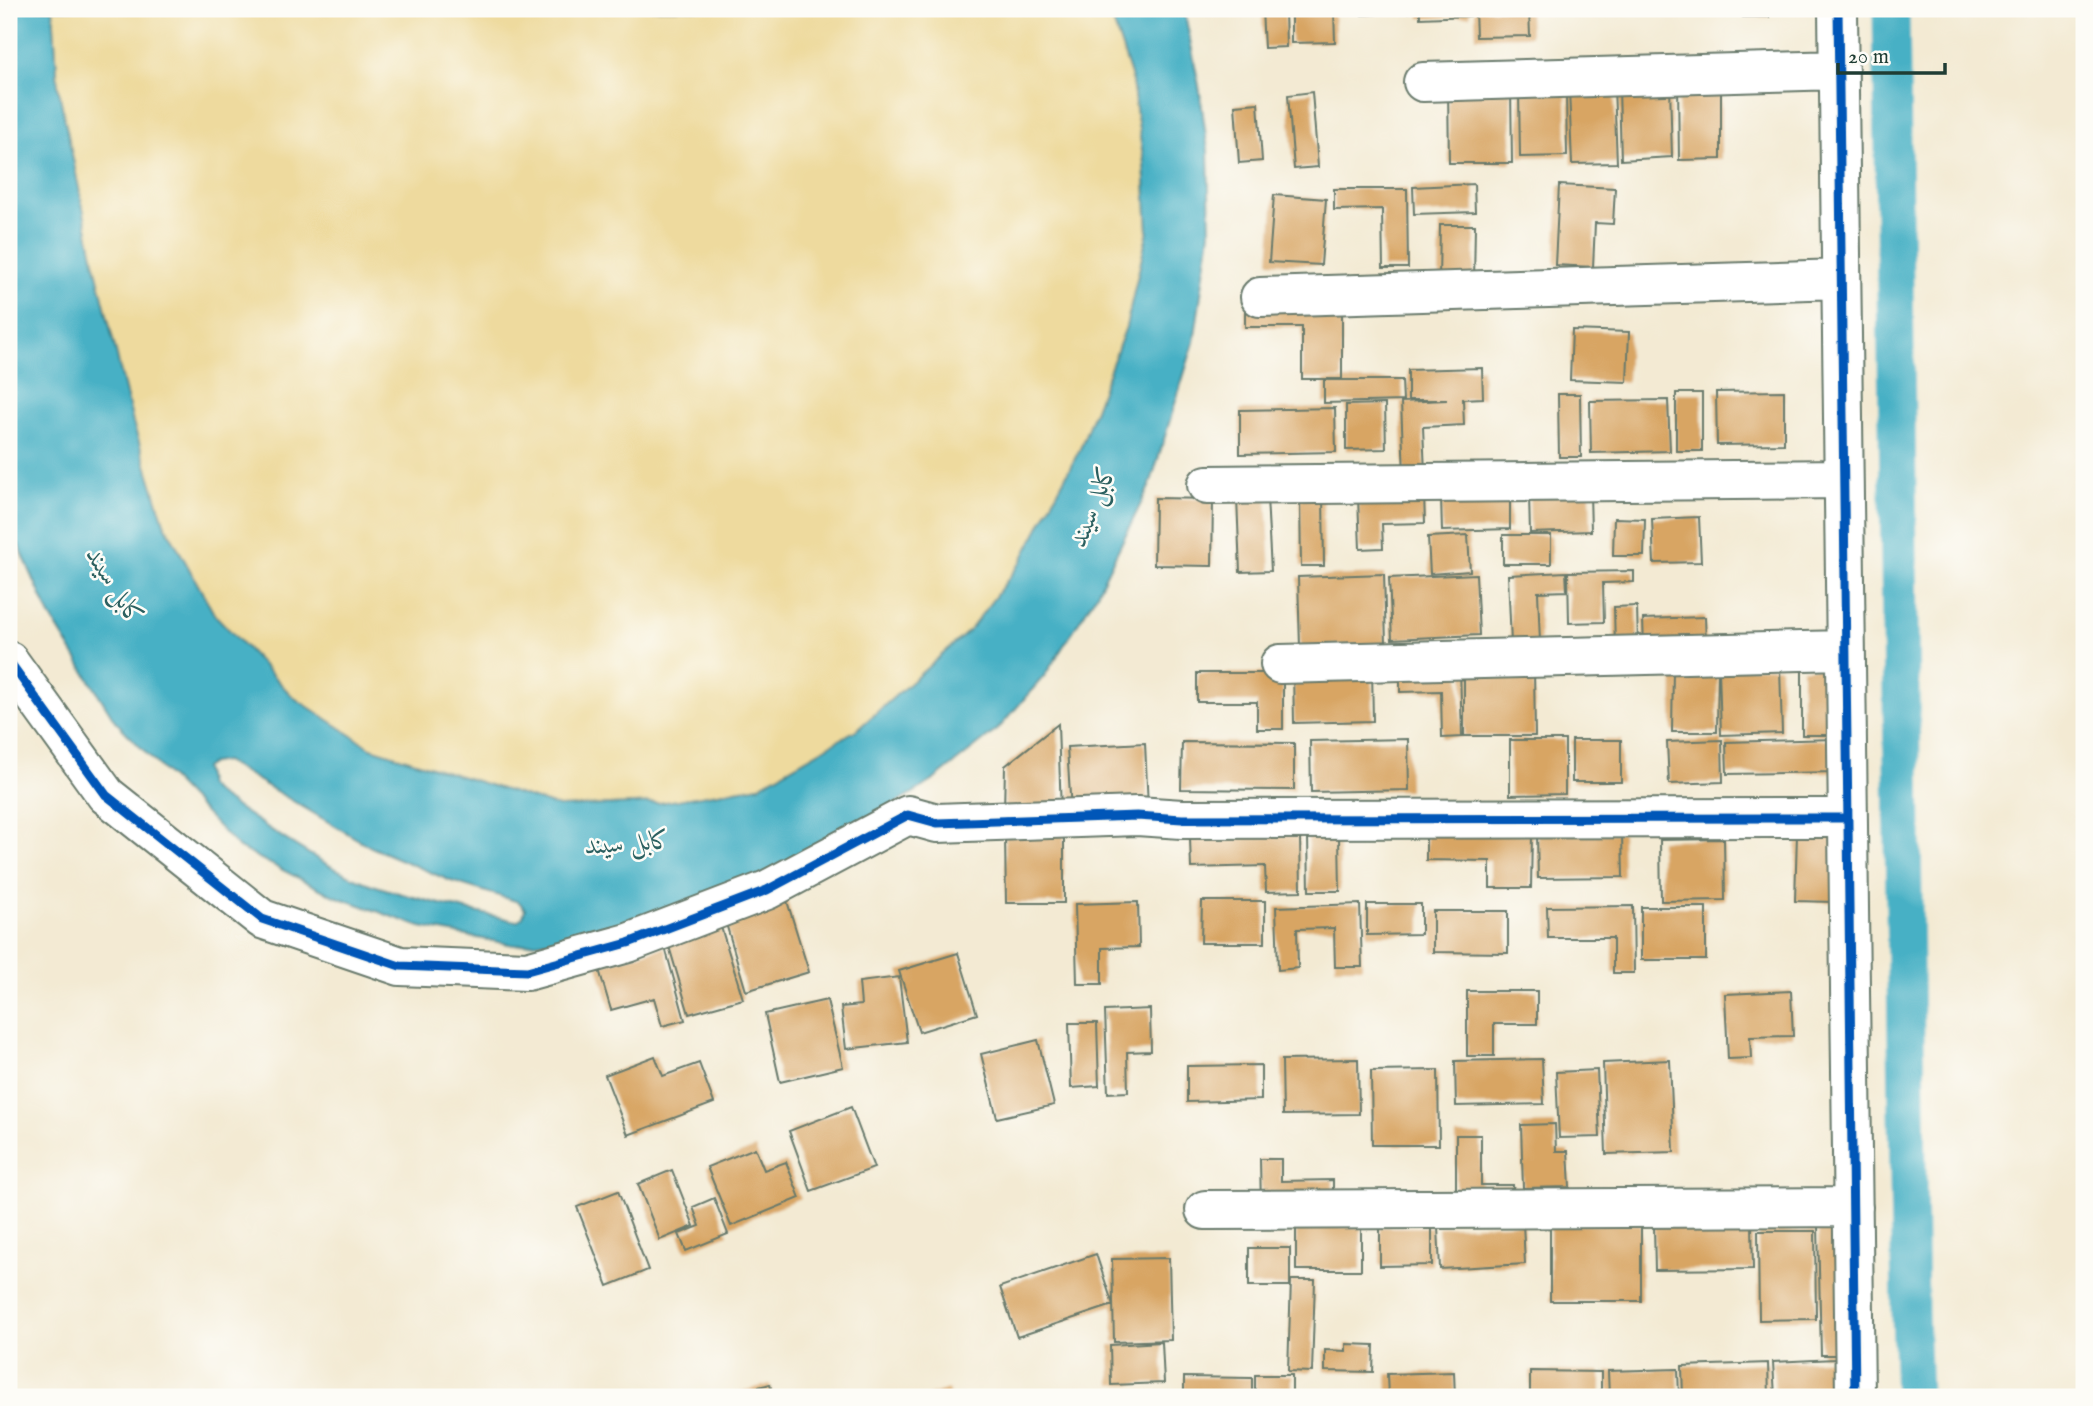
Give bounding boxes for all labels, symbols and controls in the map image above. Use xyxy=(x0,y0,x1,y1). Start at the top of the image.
scale bar xyxy=(1838,32,1944,76)
text: 20 m xyxy=(1848,44,1889,71)
water label: کابل سيند xyxy=(1062,459,1125,552)
water label: کابل سيند xyxy=(78,541,152,632)
water label: کابل سيند xyxy=(584,824,673,863)

